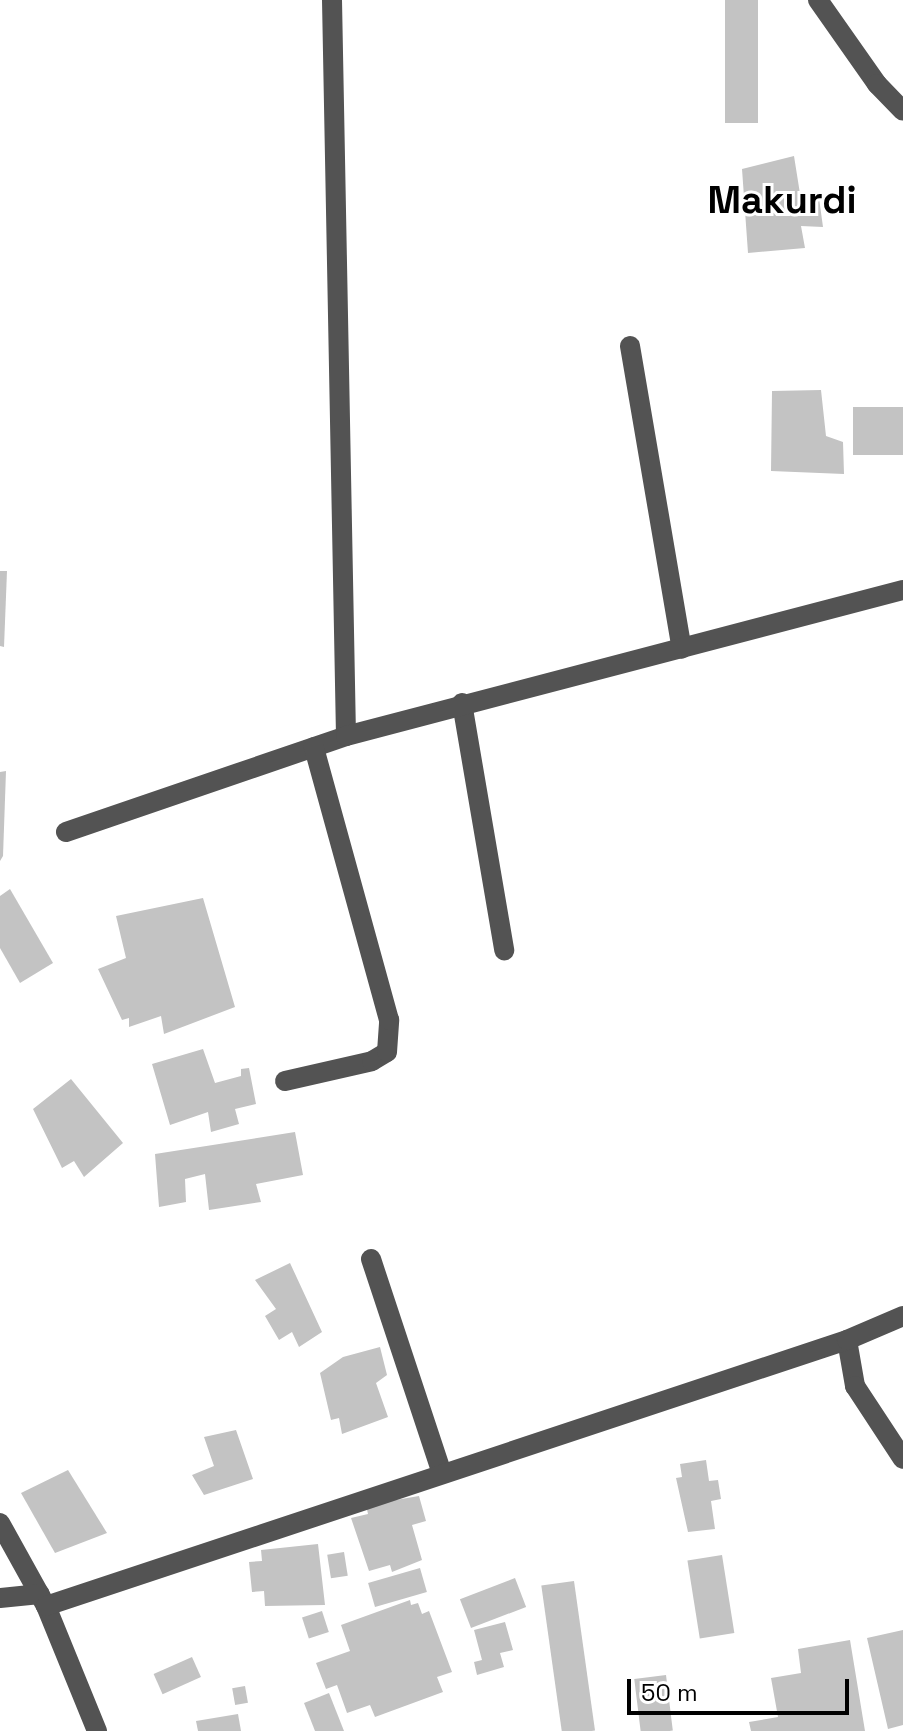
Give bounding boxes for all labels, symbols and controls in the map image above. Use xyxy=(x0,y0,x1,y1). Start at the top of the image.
district label: Makurdi xyxy=(707,178,857,224)
scale bar xyxy=(631,1663,853,1713)
text: 50 m xyxy=(641,1677,698,1708)

